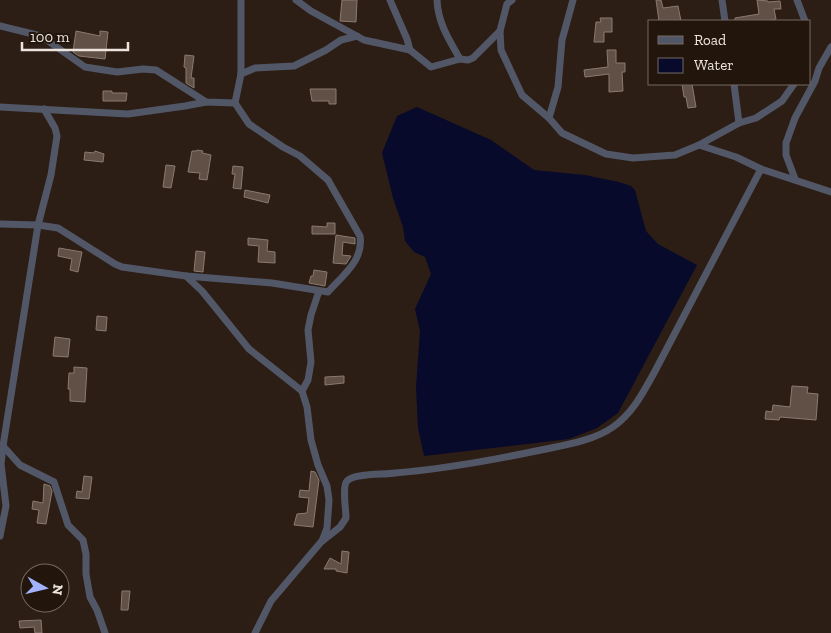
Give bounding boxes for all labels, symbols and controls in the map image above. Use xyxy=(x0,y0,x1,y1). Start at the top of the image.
scale bar xyxy=(22,20,129,52)
legend xyxy=(648,20,811,85)
text: 100 m xyxy=(30,28,69,46)
text: Road xyxy=(694,31,727,49)
text: Water xyxy=(694,56,734,74)
north arrow xyxy=(20,563,70,613)
text: N xyxy=(48,583,67,597)

